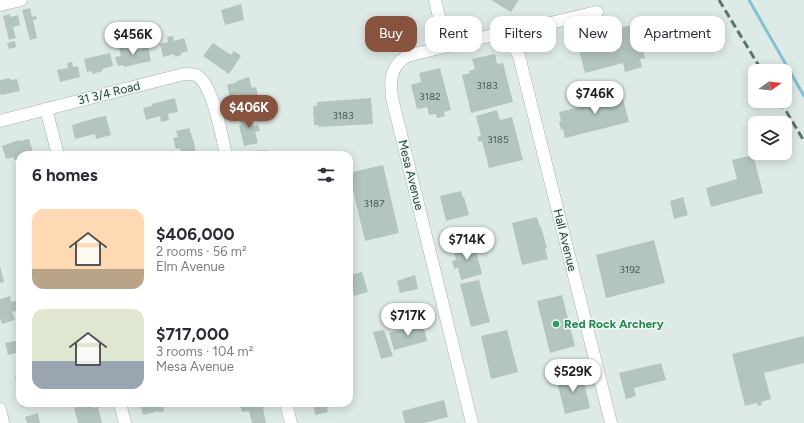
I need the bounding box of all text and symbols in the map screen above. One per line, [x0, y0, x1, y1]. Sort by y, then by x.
chip: Buy [365, 16, 417, 52]
chip: Rent [425, 16, 482, 52]
chip: Filters [490, 16, 556, 52]
chip: New [564, 16, 622, 52]
chip: Apartment [630, 16, 725, 52]
pin: $456K [105, 22, 161, 56]
text: $456K [113, 27, 153, 42]
north arrow [748, 64, 792, 108]
map controls [748, 64, 792, 160]
street label: 31 3/4 Road [76, 79, 142, 107]
house number: 3183 [476, 79, 498, 92]
pin: $746K [567, 81, 623, 115]
text: $746K [576, 86, 614, 101]
house number: 3182 [419, 90, 441, 103]
pin: $406K [221, 95, 277, 129]
text: $406K [229, 100, 269, 115]
house number: 3183 [332, 109, 354, 122]
button: layers [748, 116, 792, 160]
house number: 3185 [487, 133, 509, 146]
street label: Mesa Avenue [396, 138, 427, 212]
icon: filters [315, 164, 337, 186]
text: 6 homes [32, 165, 98, 185]
house number: 3187 [363, 197, 385, 210]
street label: Hall Avenue [550, 207, 580, 273]
text: $406,000 [156, 224, 234, 244]
icon: home [64, 225, 112, 273]
pin: $714K [439, 227, 495, 261]
text: $714K [449, 232, 485, 247]
text: 2 rooms · 56 m² [156, 244, 247, 259]
text: Elm Avenue [156, 259, 225, 274]
house number: 3192 [620, 263, 640, 276]
pin: $717K [380, 303, 436, 337]
text: $717K [390, 308, 426, 323]
place label: Red Rock Archery [564, 317, 664, 331]
marker: Red Rock Archery [551, 319, 561, 329]
text: $717,000 [156, 324, 229, 344]
icon: home [64, 325, 112, 373]
text: 3 rooms · 104 m² [156, 344, 253, 359]
text: Mesa Avenue [156, 359, 234, 374]
pin: $529K [545, 359, 601, 393]
text: $529K [554, 364, 592, 379]

